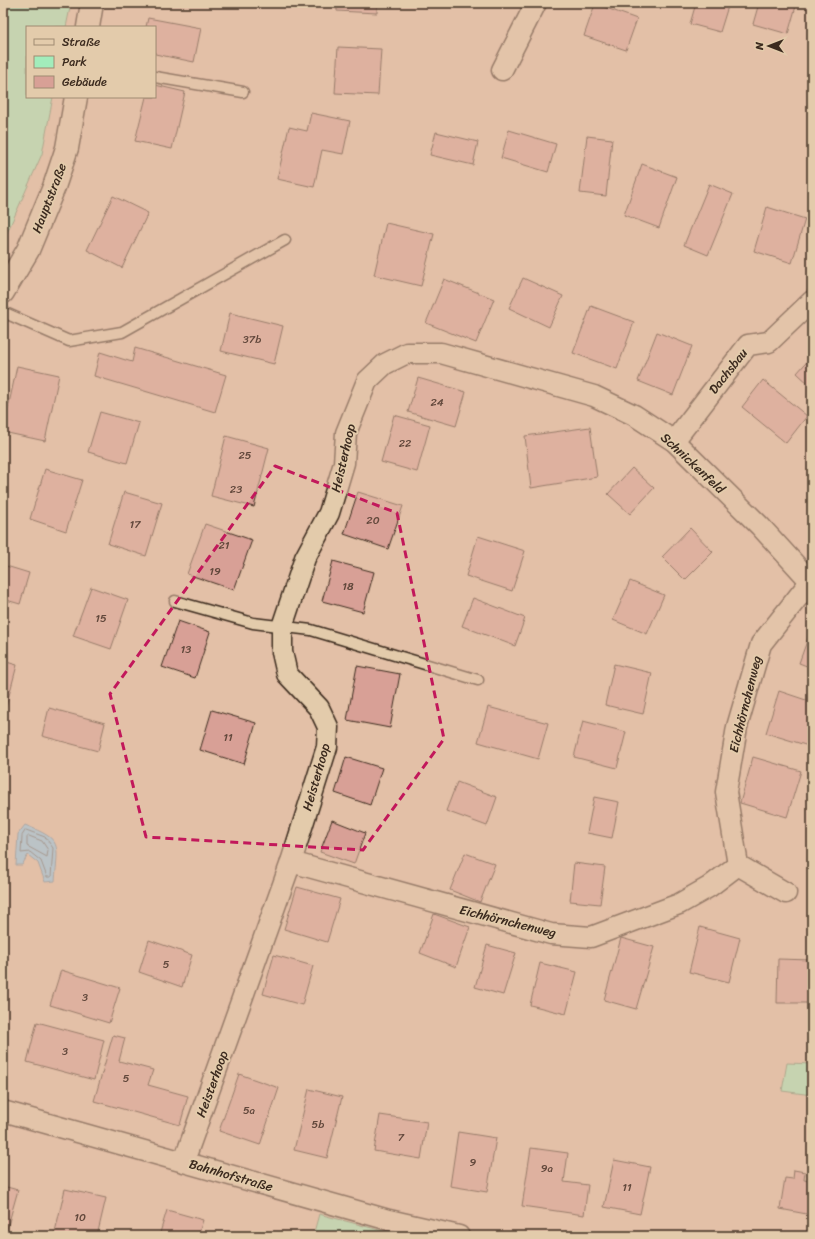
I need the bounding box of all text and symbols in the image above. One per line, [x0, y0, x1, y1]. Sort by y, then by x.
legend [26, 26, 156, 98]
north arrow [749, 26, 789, 66]
text: Straße [62, 31, 100, 53]
text: N [750, 42, 769, 51]
text: Park [62, 51, 87, 73]
text: Gebäude [62, 71, 107, 93]
street label: Hauptstraße [25, 159, 73, 237]
house number: 37b [243, 330, 261, 349]
street label: Dachsbau [702, 343, 754, 399]
house number: 24 [430, 393, 444, 412]
street label: Heisterhoop [324, 421, 362, 495]
street label: Schnickenfeld [655, 427, 732, 500]
house number: 22 [399, 434, 412, 453]
house number: 25 [238, 446, 252, 465]
house number: 23 [230, 480, 242, 499]
house number: 20 [366, 511, 380, 530]
house number: 17 [130, 515, 141, 534]
house number: 21 [218, 536, 230, 555]
house number: 19 [209, 562, 221, 581]
house number: 18 [342, 577, 354, 596]
house number: 15 [95, 609, 107, 628]
house number: 13 [181, 640, 191, 659]
street label: Eichhörnchenweg [722, 653, 768, 755]
house number: 11 [223, 728, 233, 747]
street label: Heisterhoop [295, 740, 337, 814]
street label: Eichhörnchenweg [457, 898, 559, 944]
house number: 5 [163, 955, 170, 974]
house number: 3 [82, 988, 88, 1007]
house number: 3 [62, 1042, 68, 1061]
street label: Heisterhoop [189, 1047, 235, 1121]
house number: 5 [123, 1069, 130, 1088]
house number: 5a [243, 1101, 256, 1120]
house number: 5b [312, 1115, 324, 1134]
house number: 7 [398, 1128, 405, 1147]
street label: Bahnhofstraße [186, 1152, 276, 1198]
house number: 9 [470, 1153, 477, 1172]
house number: 9a [541, 1159, 554, 1178]
house number: 11 [622, 1178, 632, 1197]
house number: 10 [74, 1208, 86, 1227]

